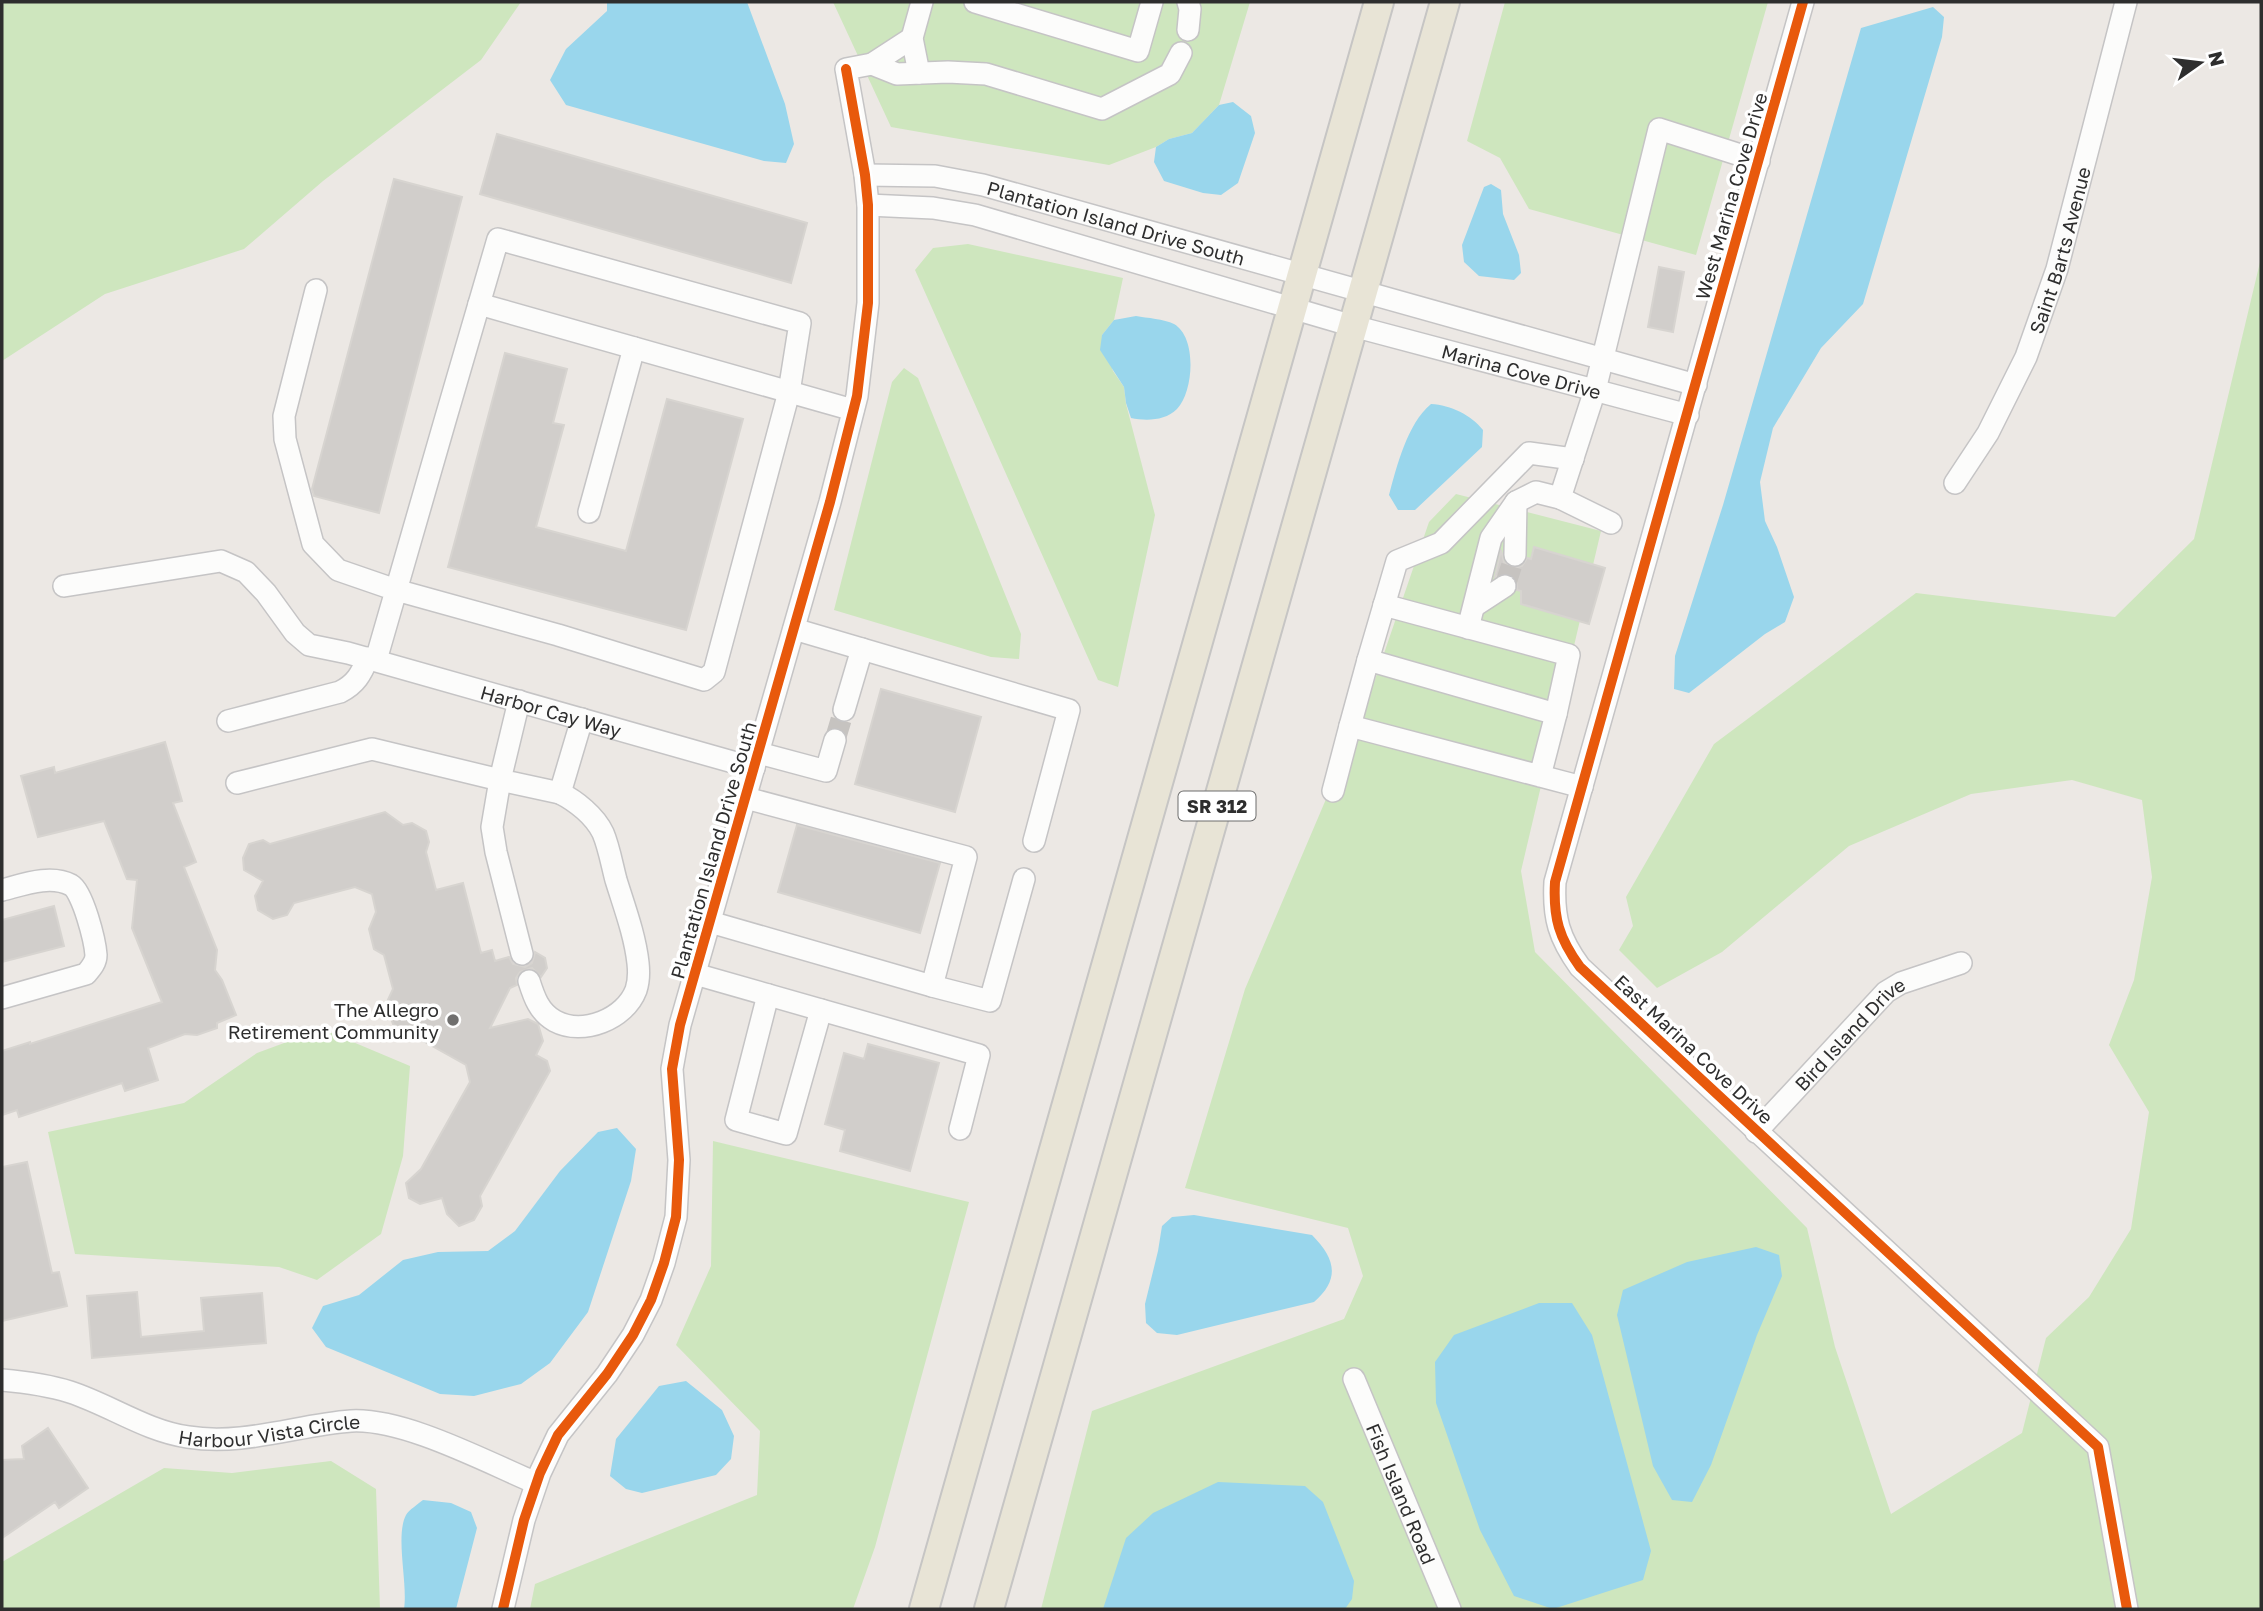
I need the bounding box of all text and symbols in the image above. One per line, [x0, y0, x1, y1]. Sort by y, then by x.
north arrow [2165, 28, 2235, 98]
text: N [2204, 49, 2230, 69]
street label: West Marina Cove Drive [1690, 90, 1772, 302]
street label: Saint Barts Avenue [2024, 164, 2094, 337]
street label: Plantation Island Drive South [984, 175, 1248, 269]
street label: Marina Cove Drive [1439, 339, 1604, 403]
street label: Harbor Cay Way [478, 680, 624, 741]
street label: Plantation Island Drive South [665, 719, 761, 981]
road number: SR 312 [1178, 792, 1256, 820]
street label: East Marina Cove Drive [1610, 970, 1778, 1128]
street label: Bird Island Drive [1789, 972, 1909, 1095]
place label: The Allegro Retirement Community [228, 998, 439, 1043]
marker: The Allegro Retirement Community [445, 1012, 461, 1028]
street label: Harbour Vista Circle [177, 1409, 360, 1451]
street label: Fish Island Road [1362, 1420, 1441, 1567]

